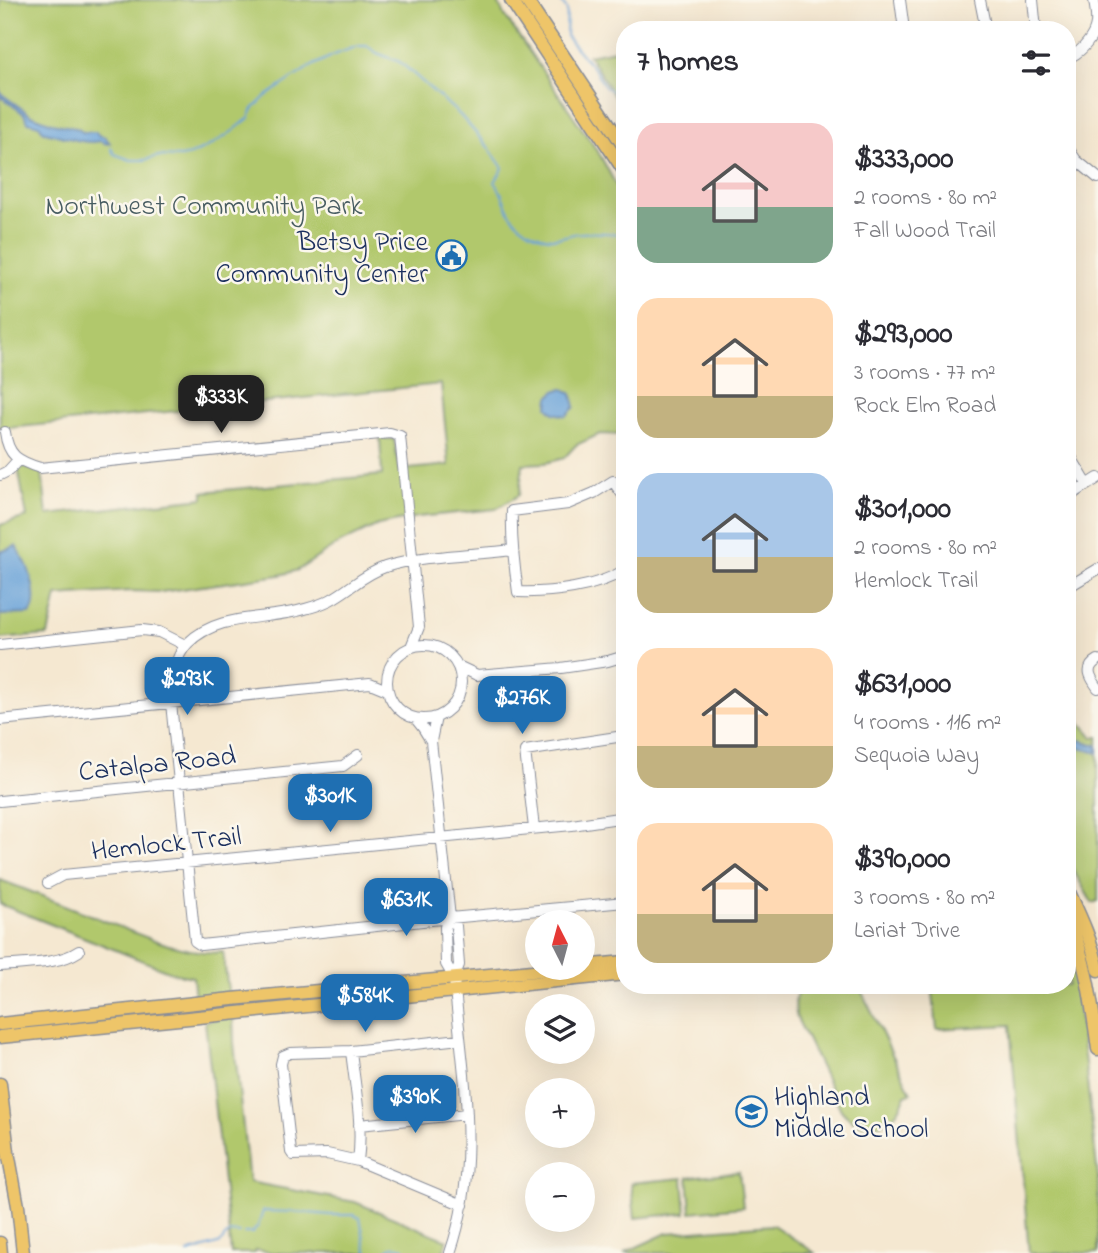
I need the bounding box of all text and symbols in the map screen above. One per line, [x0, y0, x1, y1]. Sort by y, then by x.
text: 7 homes [637, 41, 739, 85]
icon: filters [1017, 44, 1055, 82]
text: $333,000 [854, 138, 953, 182]
icon: home [693, 151, 777, 235]
text: 2 rooms · 80 m² [854, 182, 997, 215]
park label: Northwest Community Park [45, 187, 363, 228]
text: Fall Wood Trail [854, 215, 996, 248]
place label: Betsy Price Community Center [216, 223, 428, 296]
public building icon: Betsy Price Community Center [434, 239, 468, 273]
text: $293,000 [854, 313, 953, 357]
icon: home [693, 326, 777, 410]
text: 3 rooms · 77 m² [854, 357, 996, 390]
pin: $333K [172, 376, 270, 435]
text: $333K [194, 381, 248, 414]
text: Rock Elm Road [854, 390, 996, 423]
text: $301,000 [854, 488, 951, 532]
icon: home [693, 501, 777, 585]
text: 2 rooms · 80 m² [854, 532, 997, 565]
text: Hemlock Trail [854, 565, 978, 598]
pin: $293K [138, 658, 236, 717]
text: $293K [161, 663, 213, 696]
text: $631,000 [854, 663, 951, 707]
pin: $276K [473, 676, 571, 736]
icon: home [693, 676, 777, 760]
text: $276K [494, 682, 550, 715]
text: 4 rooms · 116 m² [854, 707, 1001, 740]
street label: Catalpa Road [77, 737, 238, 794]
text: Sequoia Way [854, 740, 979, 773]
pin: $301K [281, 774, 379, 834]
text: $301K [304, 780, 356, 813]
street label: Hemlock Trail [89, 817, 244, 874]
text: $390,000 [854, 838, 951, 882]
icon: home [693, 851, 777, 935]
pin: $631K [357, 878, 455, 938]
text: 3 rooms · 80 m² [854, 882, 995, 915]
text: $631K [380, 884, 432, 917]
north arrow [525, 910, 595, 980]
map controls [525, 910, 595, 1232]
text: Lariat Drive [854, 915, 960, 948]
pin: $584K [316, 974, 414, 1034]
text: $584K [337, 980, 393, 1013]
button: layers [525, 994, 595, 1064]
pin: $390K [366, 1076, 464, 1135]
button: + [525, 1078, 595, 1148]
place label: Highland Middle School [774, 1078, 928, 1151]
text: $390K [389, 1081, 441, 1114]
school or university icon: Highland Middle School [734, 1094, 768, 1128]
button: − [525, 1162, 595, 1232]

